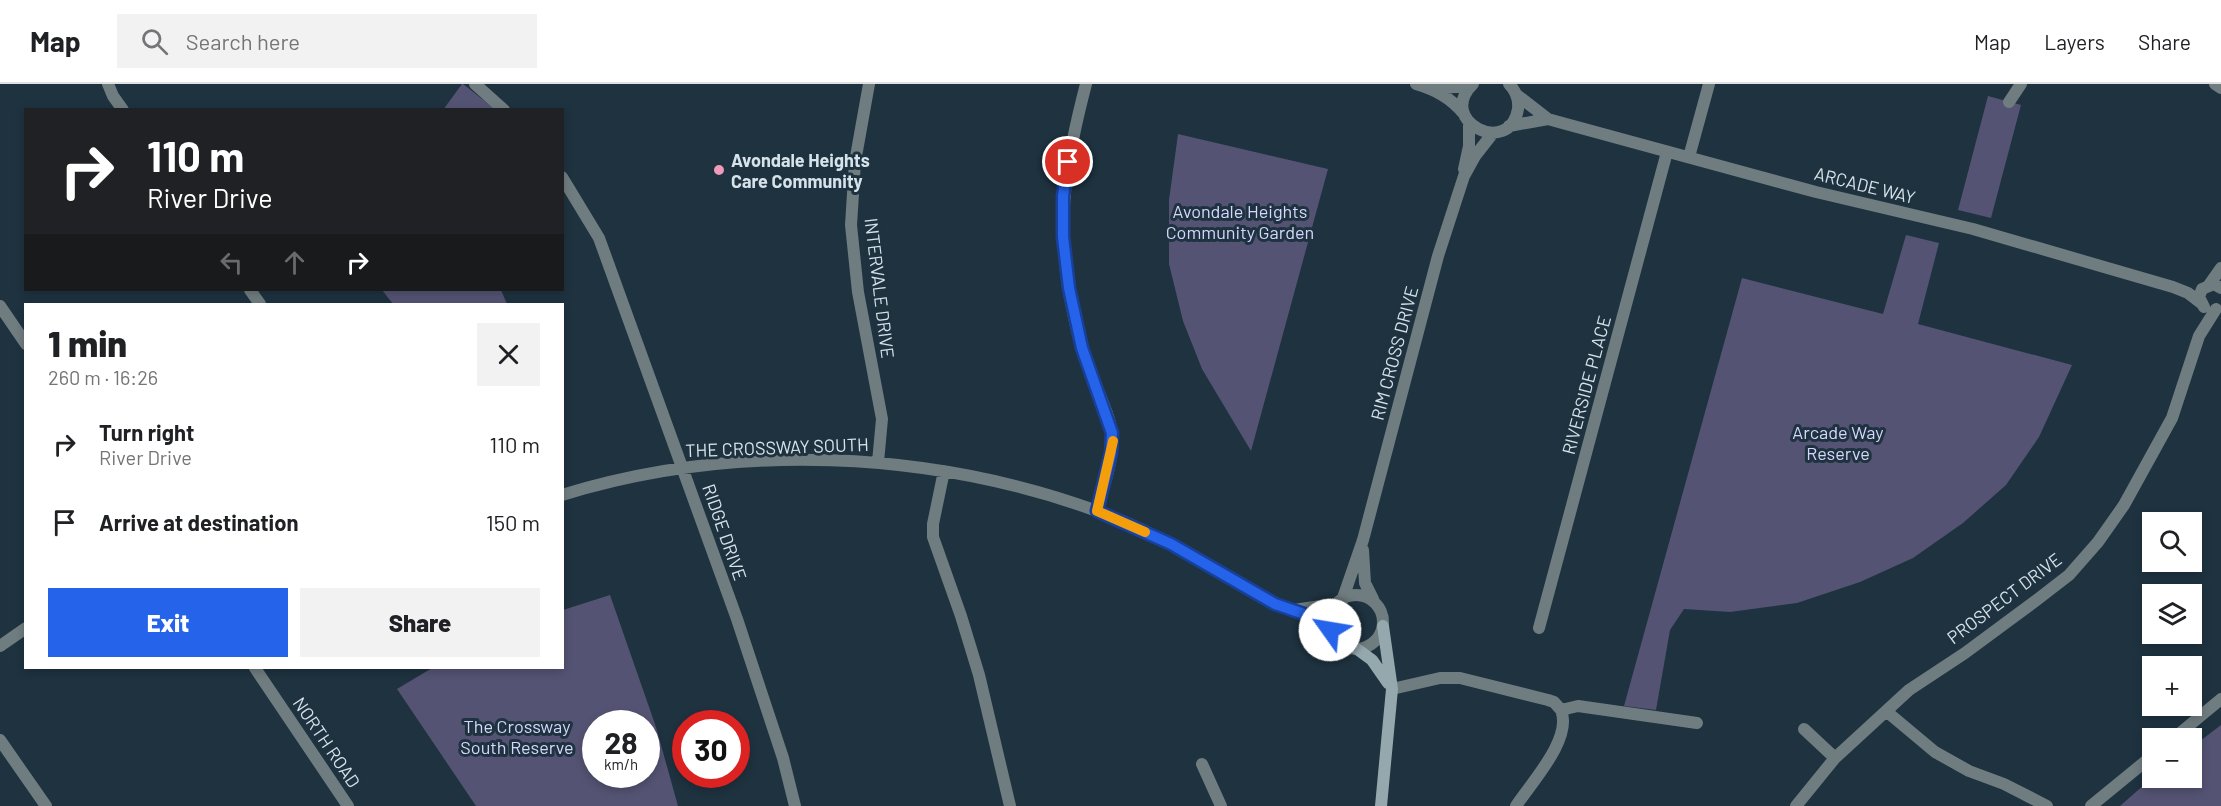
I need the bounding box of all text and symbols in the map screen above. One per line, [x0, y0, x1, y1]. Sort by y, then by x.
search box [117, 14, 537, 68]
text: Map [30, 24, 81, 58]
icon: search [138, 25, 171, 58]
text: Search here [186, 28, 300, 54]
text: Map [1974, 29, 2011, 54]
text: Layers [2044, 29, 2105, 54]
text: Share [2138, 29, 2191, 54]
text: 110 m [147, 130, 244, 180]
icon: right [48, 132, 126, 210]
pin [1042, 136, 1093, 187]
icon: arrive [1051, 145, 1084, 178]
place label: Avondale Heights Care Community [731, 149, 870, 192]
street label: ARCADE WAY [1812, 162, 1918, 208]
marker: Avondale Heights Care Community [712, 163, 726, 177]
text: River Drive [147, 181, 273, 213]
park label: Avondale Heights Community Garden [1166, 200, 1314, 243]
street label: INTERVALE DRIVE [860, 216, 900, 360]
icon: left [215, 246, 248, 279]
icon: ahead [278, 246, 311, 279]
icon: right [341, 246, 374, 279]
street label: RIM CROSS DRIVE [1366, 284, 1422, 422]
street label: RIVERSIDE PLACE [1557, 313, 1615, 457]
text: 1 min [48, 321, 127, 364]
button: close [477, 323, 540, 386]
text: 260 m · 16:26 [48, 365, 158, 389]
text: Turn right [99, 419, 194, 445]
park label: Arcade Way Reserve [1792, 421, 1884, 464]
icon: right [48, 428, 81, 461]
text: 110 m [490, 431, 540, 457]
street label: THE CROSSWAY SOUTH [685, 433, 869, 461]
text: River Drive [99, 445, 192, 469]
street label: RIDGE DRIVE [698, 481, 752, 583]
icon: arrive [48, 506, 81, 539]
text: Arrive at destination [99, 509, 298, 535]
text: 150 m [486, 509, 540, 535]
map controls [2142, 512, 2202, 788]
button: search [2142, 512, 2202, 572]
street label: PROSPECT DRIVE [1942, 548, 2066, 648]
button: layers [2142, 584, 2202, 644]
button: Exit [48, 588, 288, 657]
button: Share [300, 588, 540, 657]
position arrow [1298, 598, 1362, 662]
button: + [2142, 656, 2202, 716]
street label: NORTH ROAD [289, 693, 365, 791]
speed limit sign: 30 [672, 710, 750, 788]
park label: The Crossway South Reserve [460, 715, 574, 758]
text: 28 [604, 724, 638, 760]
button: − [2142, 728, 2202, 788]
text: km/h [604, 755, 638, 773]

